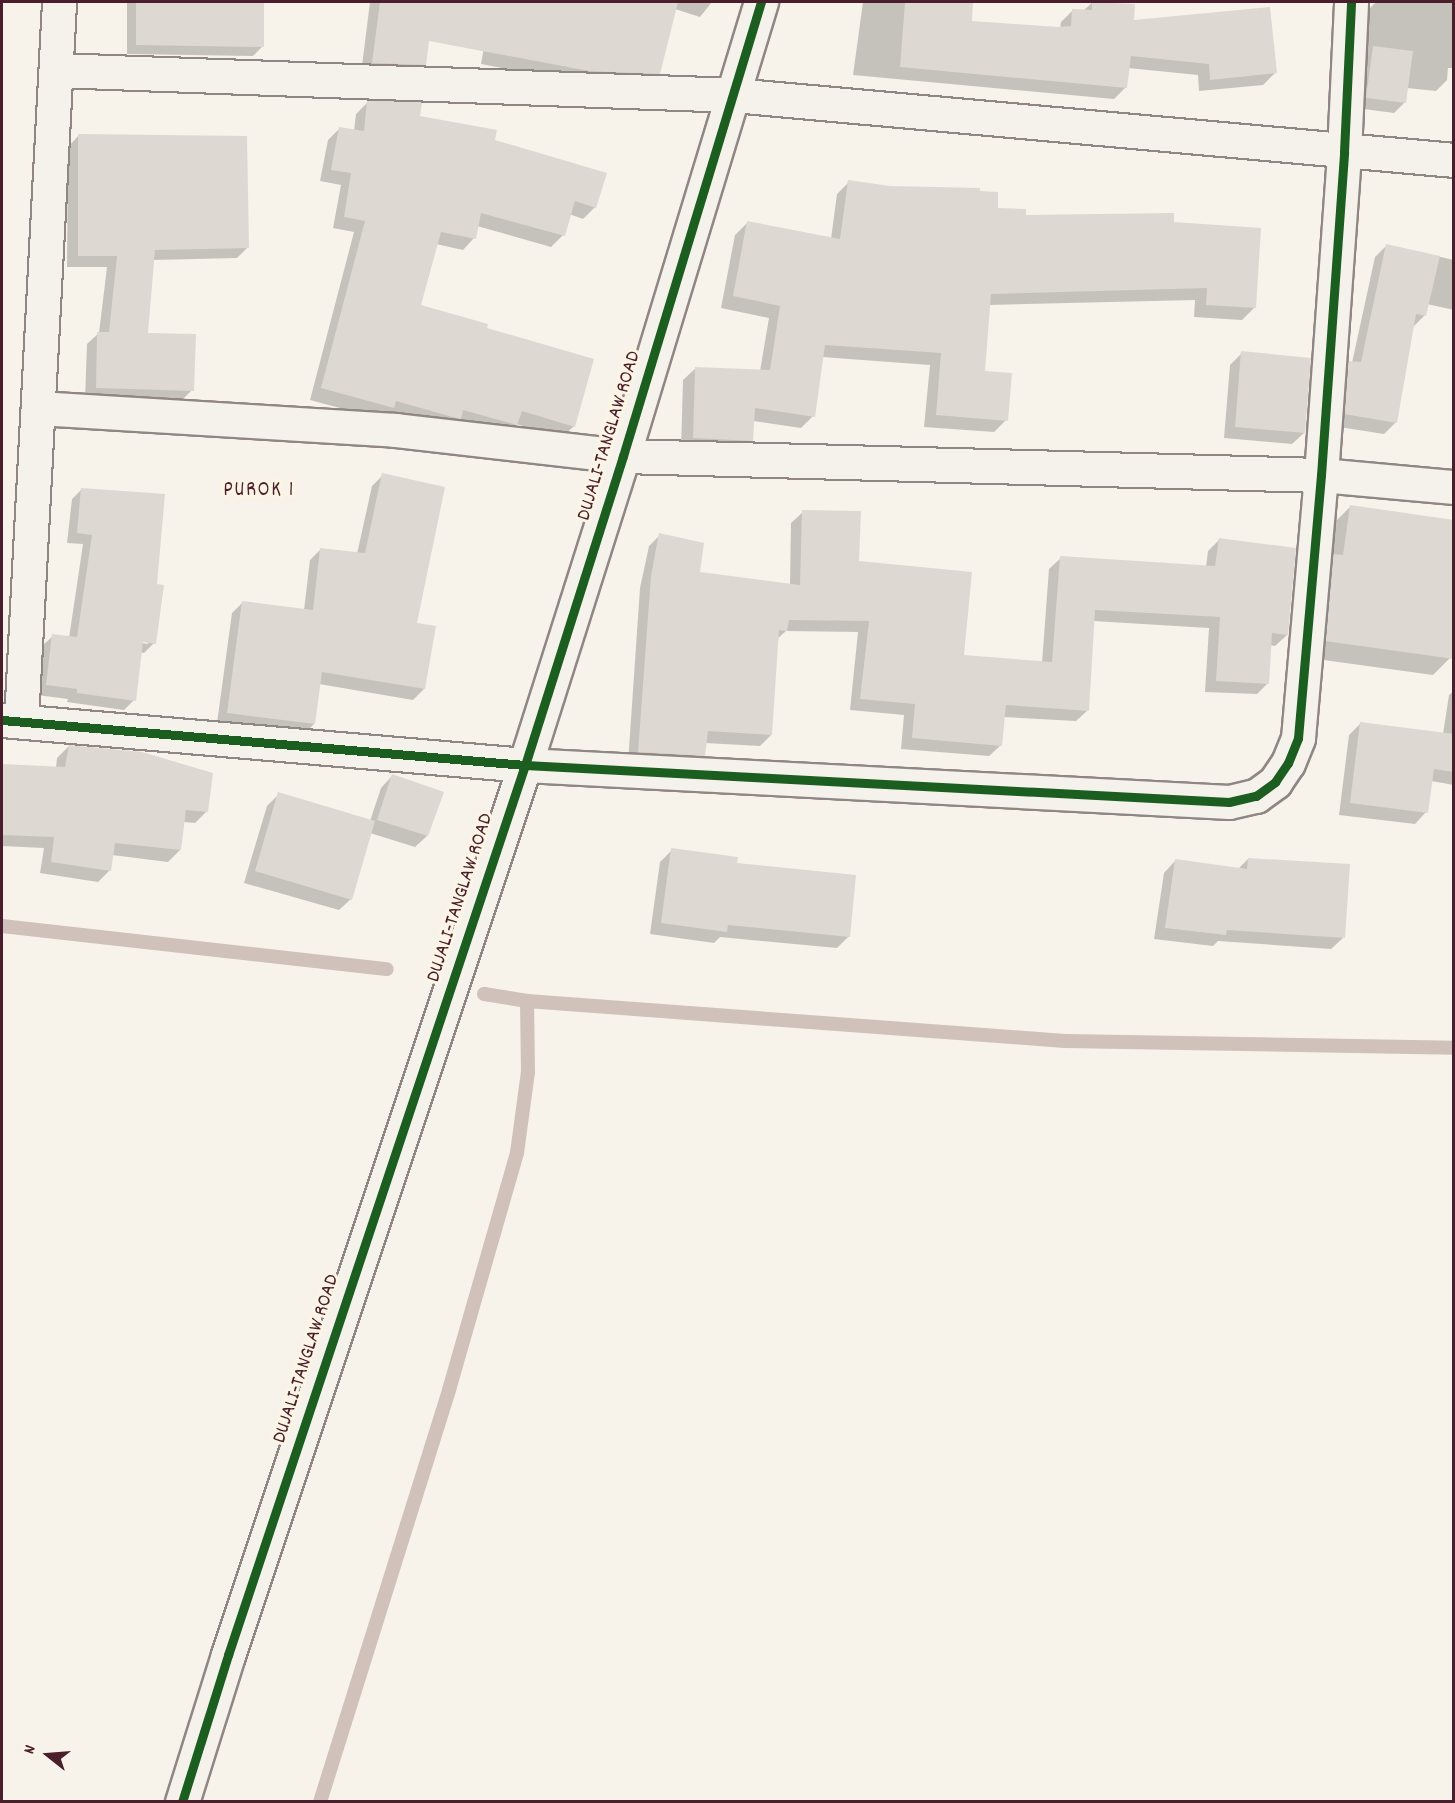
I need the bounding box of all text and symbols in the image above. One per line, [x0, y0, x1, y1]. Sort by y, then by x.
street label: DUJALI-TANGLAW ROAD [573, 348, 647, 524]
district label: PUROK 1 [223, 478, 295, 504]
street label: DUJALI-TANGLAW ROAD [422, 811, 500, 985]
street label: DUJALI-TANGLAW ROAD [268, 1272, 346, 1446]
north arrow [18, 1725, 78, 1785]
text: N [18, 1742, 42, 1757]

